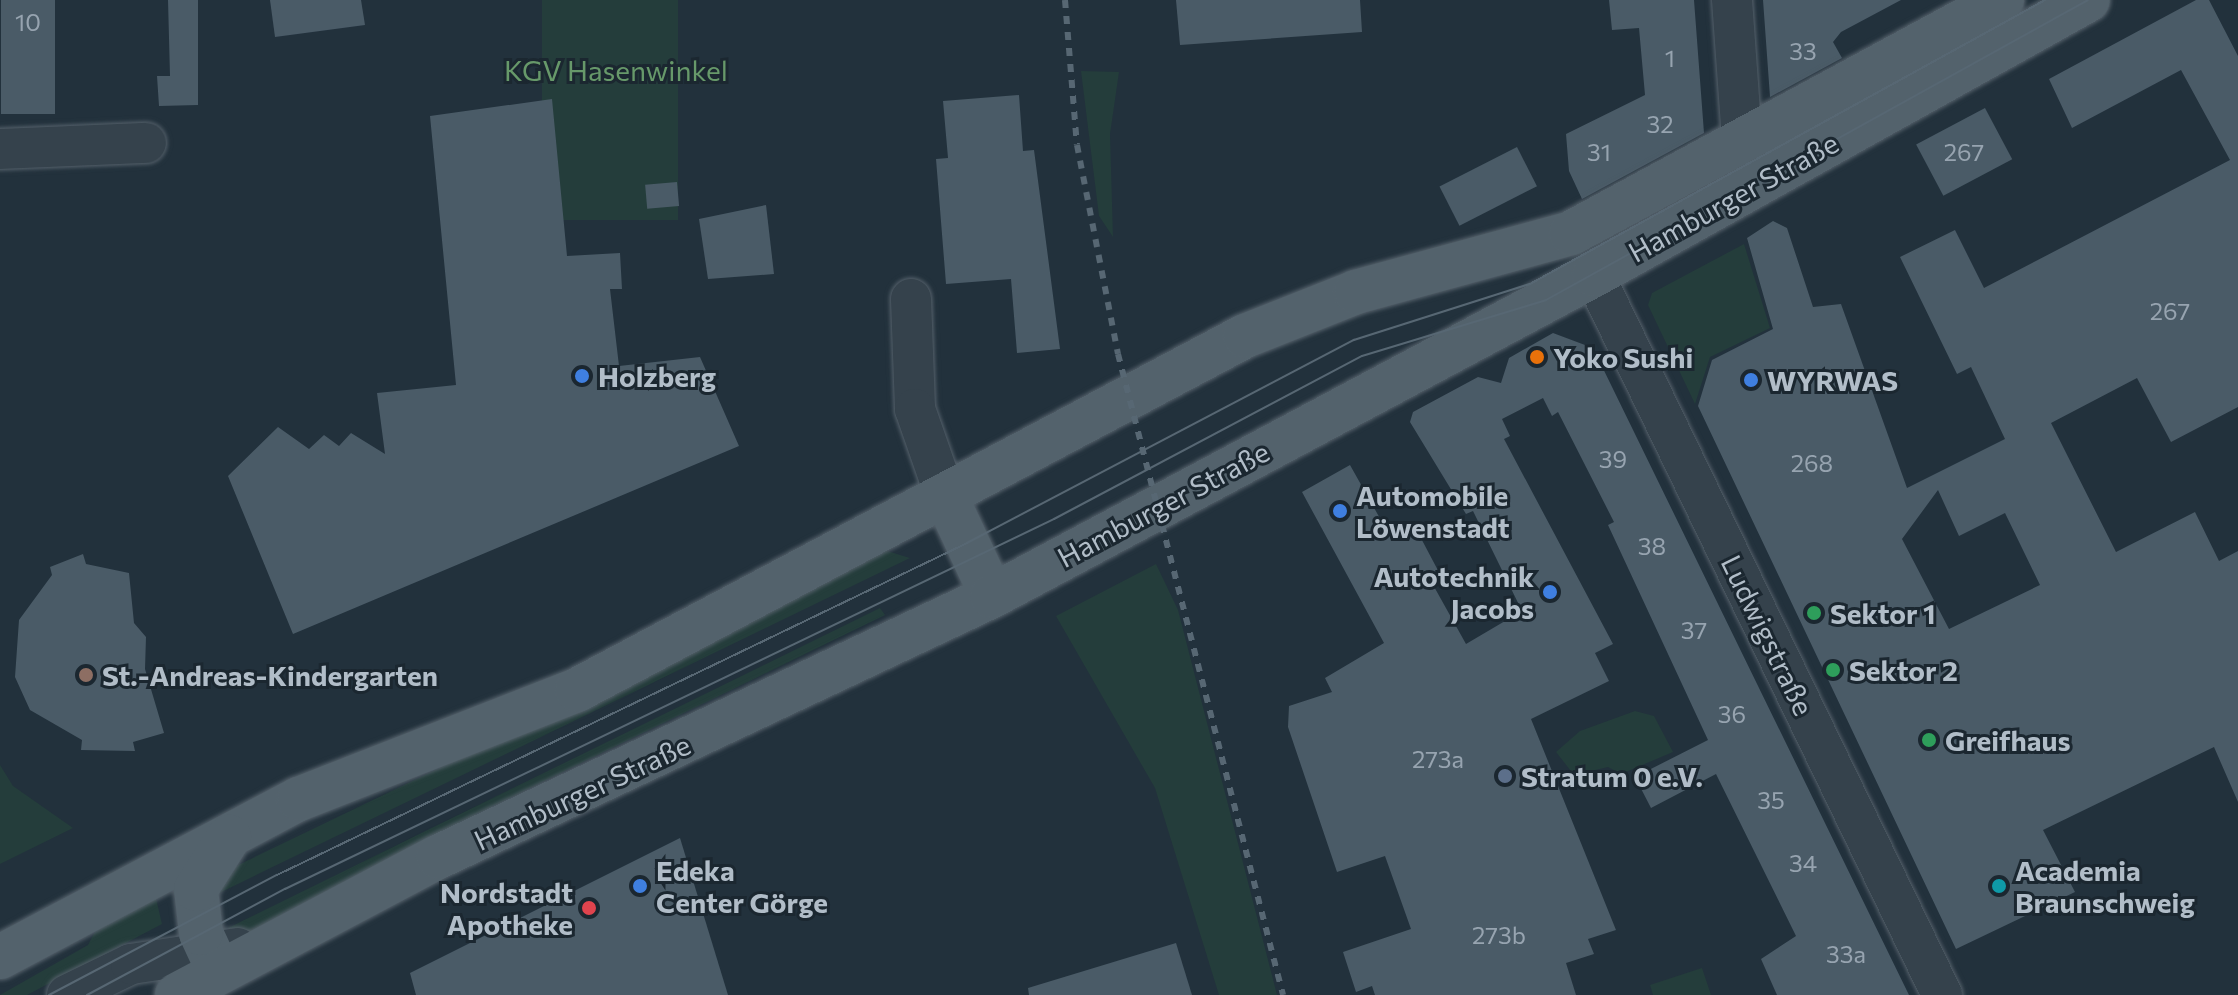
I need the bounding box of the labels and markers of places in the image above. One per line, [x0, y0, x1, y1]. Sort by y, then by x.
place label: Yoko Sushi [1553, 340, 1693, 374]
marker: Yoko Sushi [1528, 348, 1546, 366]
place label: Holzberg [598, 359, 716, 393]
place label: WYRWAS [1767, 363, 1898, 397]
marker: Holzberg [573, 367, 591, 385]
marker: WYRWAS [1742, 371, 1760, 389]
place label: Automobile Löwenstadt [1356, 478, 1510, 544]
marker: Automobile Löwenstadt [1331, 502, 1349, 520]
place label: Autotechnik Jacobs [1374, 559, 1534, 625]
marker: Autotechnik Jacobs [1541, 583, 1559, 601]
place label: Sektor 1 [1830, 596, 1936, 630]
marker: Sektor 1 [1805, 604, 1823, 622]
place label: Sektor 2 [1849, 653, 1958, 687]
place label: St.-Andreas-Kindergarten [102, 658, 438, 692]
marker: Sektor 2 [1824, 661, 1842, 679]
marker: St.-Andreas-Kindergarten [77, 666, 95, 684]
place label: Greifhaus [1945, 723, 2071, 757]
marker: Greifhaus [1920, 731, 1938, 749]
place label: Stratum 0 e.V. [1521, 759, 1703, 793]
marker: Stratum 0 e.V. [1496, 767, 1514, 785]
place label: Edeka Center Görge [656, 853, 828, 919]
place label: Academia Braunschweig [2015, 853, 2195, 919]
place label: Nordstadt Apotheke [440, 875, 573, 941]
marker: Edeka Center Görge [631, 877, 649, 895]
marker: Academia Braunschweig [1990, 877, 2008, 895]
marker: Nordstadt Apotheke [580, 899, 598, 917]

